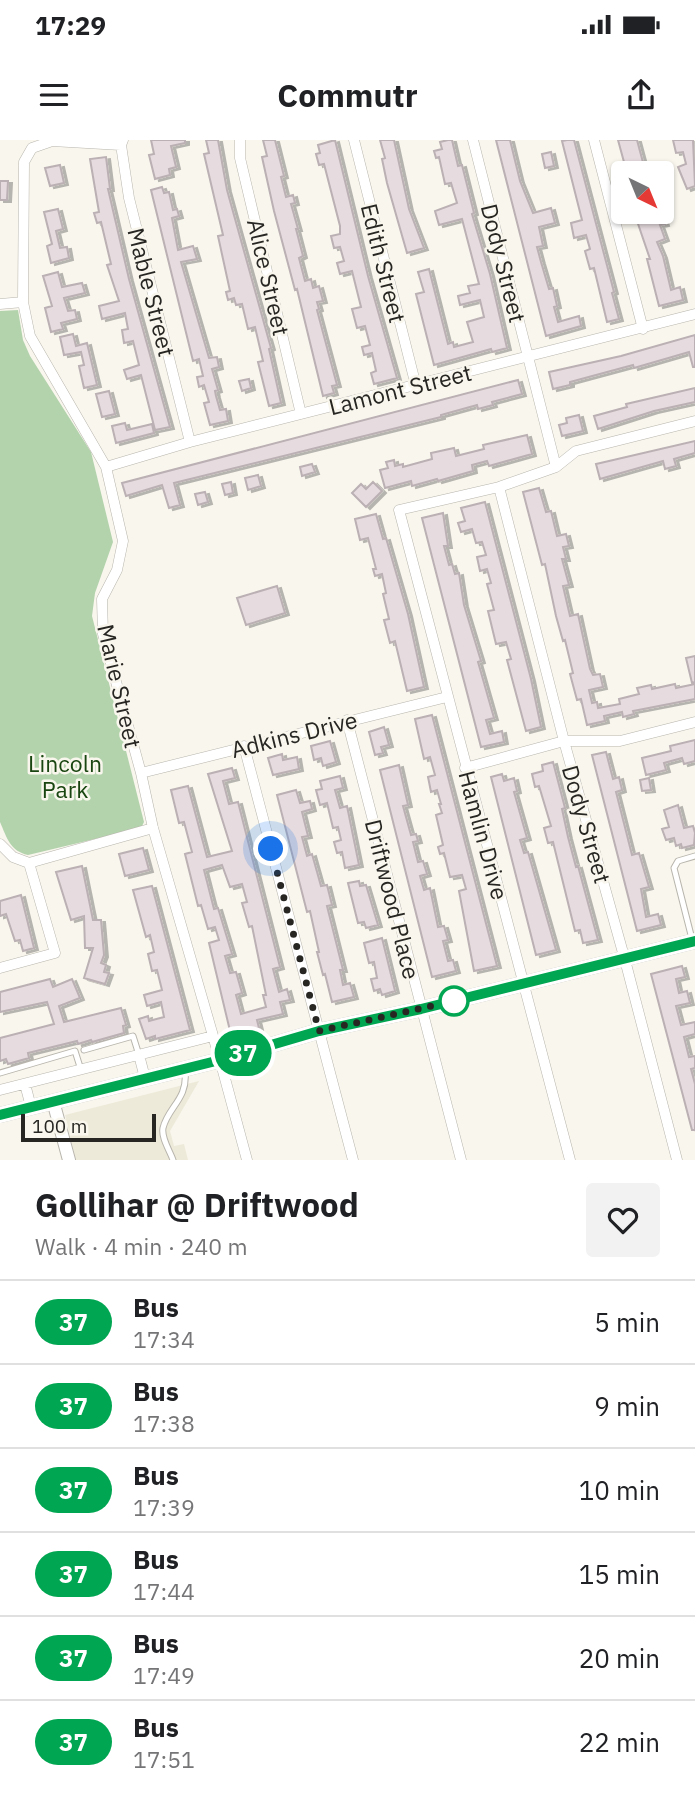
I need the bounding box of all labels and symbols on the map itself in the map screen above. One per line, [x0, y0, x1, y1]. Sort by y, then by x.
north arrow [611, 161, 674, 224]
street label: Edith Street [355, 200, 413, 326]
street label: Dody Street [475, 200, 533, 326]
street label: Alice Street [241, 215, 297, 339]
street label: Mable Street [122, 224, 182, 360]
street label: Lamont Street [325, 357, 475, 421]
street label: Marie Street [91, 621, 149, 751]
street label: Adkins Drive [228, 704, 360, 764]
park label: Lincoln Park [28, 748, 102, 804]
street label: Dody Street [556, 761, 618, 887]
street label: Hamlin Drive [452, 767, 516, 903]
street label: Driftwood Place [359, 816, 427, 982]
your location [253, 831, 288, 866]
unlabelled marker [439, 986, 469, 1016]
line badge: 37 [212, 1030, 274, 1076]
scale bar [21, 1111, 156, 1143]

